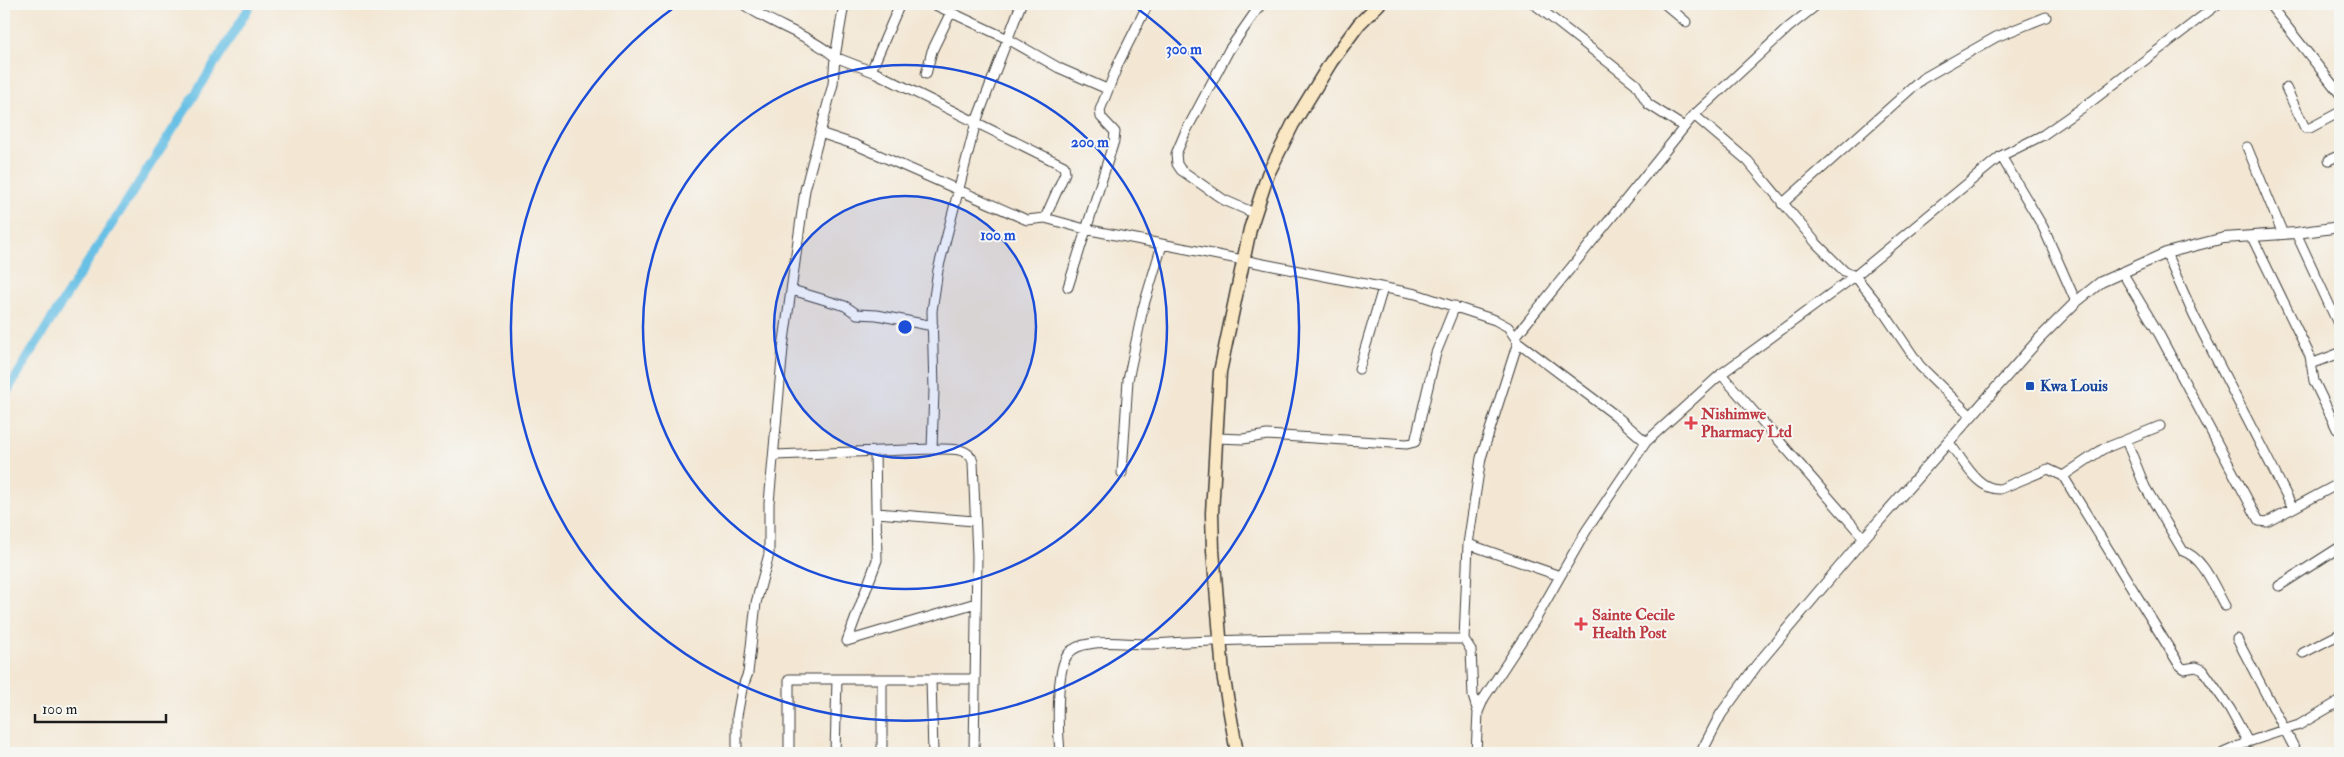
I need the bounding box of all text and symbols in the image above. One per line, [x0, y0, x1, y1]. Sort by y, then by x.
text: 300 m [1166, 40, 1202, 59]
text: 200 m [1071, 133, 1109, 152]
text: 100 m [980, 226, 1016, 245]
centre of rings [896, 318, 914, 336]
place label: Kwa Louis [2040, 376, 2108, 396]
marker: Kwa Louis [2024, 380, 2036, 392]
place label: Nishimwe Pharmacy Ltd [1700, 404, 1792, 443]
marker: Nishimwe Pharmacy Ltd [1685, 417, 1697, 429]
place label: Sainte Cecile Health Post [1592, 605, 1675, 643]
marker: Sainte Cecile Health Post [1574, 617, 1588, 631]
scale bar [35, 692, 166, 724]
text: 100 m [42, 700, 78, 719]

